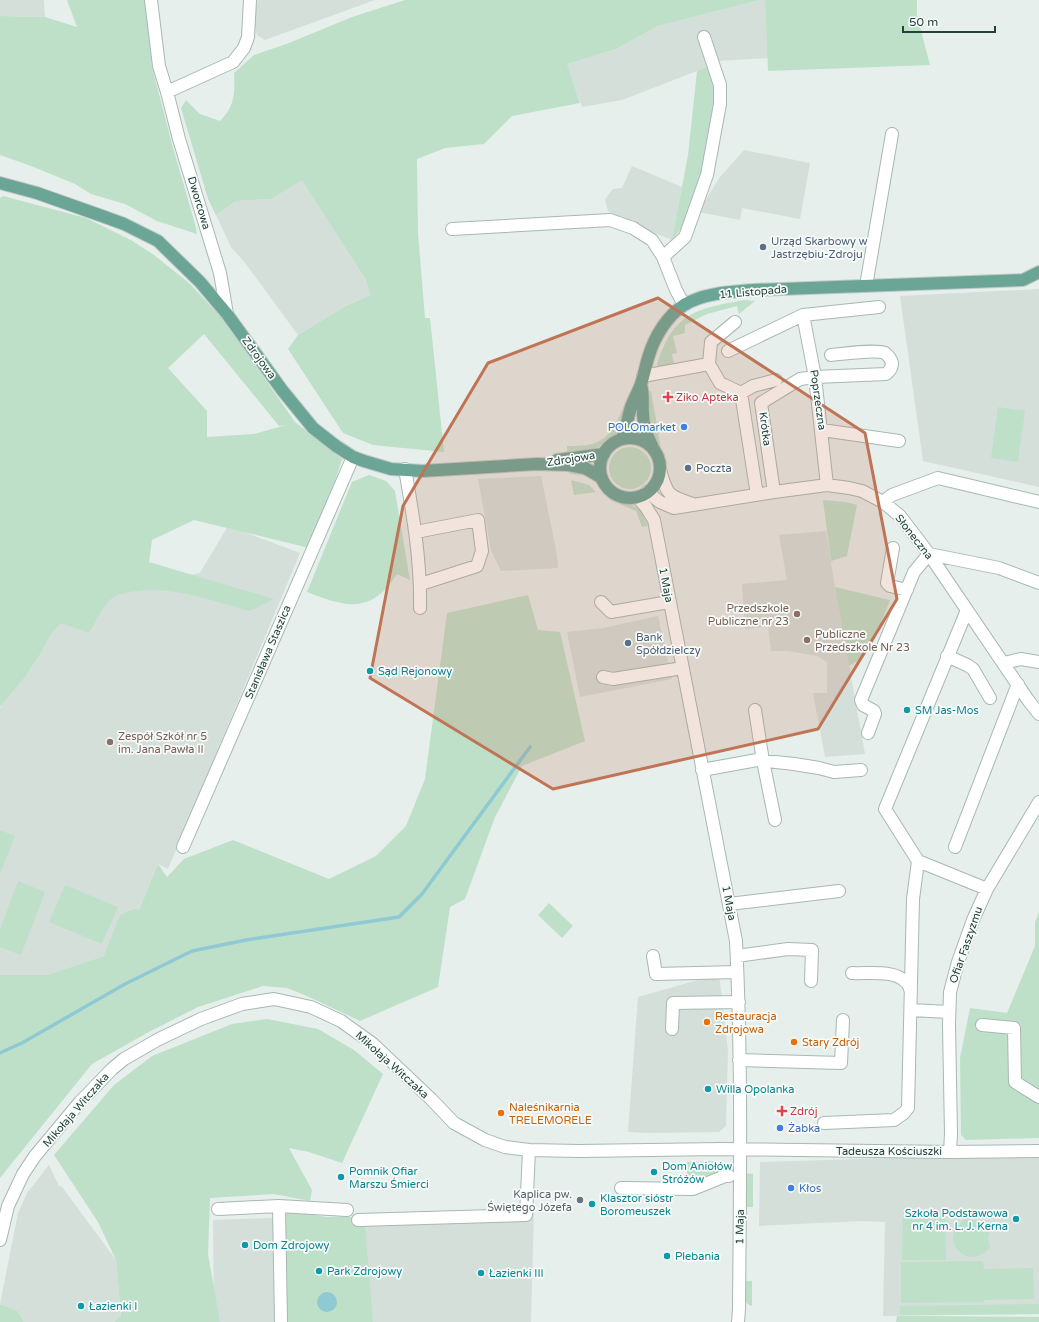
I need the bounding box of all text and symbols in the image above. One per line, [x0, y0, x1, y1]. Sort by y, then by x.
scale bar [903, 8, 995, 34]
text: 50 m [909, 15, 938, 29]
street label: Dworcowa [185, 175, 213, 231]
place label: Urząd Skarbowy w Jastrzębiu-Zdroju [771, 235, 868, 261]
marker: Urząd Skarbowy w Jastrzębiu-Zdroju [758, 242, 768, 252]
street label: 11 Listopada [719, 283, 787, 301]
street label: Zdrojowa [239, 334, 279, 382]
street label: Poprzeczna [807, 369, 829, 431]
place label: Ziko Apteka [676, 391, 739, 404]
marker: Ziko Apteka [663, 392, 673, 402]
street label: Krótka [756, 411, 774, 447]
place label: POLOmarket [608, 421, 676, 434]
marker: POLOmarket [679, 422, 689, 432]
street label: Zdrojowa [546, 449, 596, 469]
place label: Poczta [696, 462, 732, 475]
marker: Poczta [683, 463, 693, 473]
street label: Słoneczna [892, 512, 936, 562]
street label: 1 Maja [656, 566, 676, 604]
place label: Przedszkole Publiczne nr 23 [708, 602, 789, 628]
street label: Stanisława Staszica [242, 603, 294, 701]
marker: Przedszkole Publiczne nr 23 [792, 609, 802, 619]
place label: Publiczne Przedszkole Nr 23 [815, 628, 910, 654]
place label: Bank Spółdzielczy [636, 631, 701, 657]
marker: Publiczne Przedszkole Nr 23 [802, 635, 812, 645]
marker: Bank Spółdzielczy [623, 638, 633, 648]
place label: Sąd Rejonowy [378, 665, 452, 678]
marker: Sąd Rejonowy [365, 666, 375, 676]
place label: SM Jas-Mos [915, 704, 979, 717]
marker: SM Jas-Mos [902, 705, 912, 715]
place label: Zespół Szkół nr 5 im. Jana Pawła II [118, 730, 207, 756]
marker: Zespół Szkół nr 5 im. Jana Pawła II [105, 737, 115, 747]
street label: 1 Maja [719, 884, 739, 922]
street label: Ofiar Faszyzmu [947, 905, 985, 985]
place label: Restauracja Zdrojowa [715, 1010, 777, 1036]
marker: Restauracja Zdrojowa [702, 1017, 712, 1027]
street label: Mikołaja Witczaka [353, 1029, 431, 1101]
place label: Stary Zdrój [802, 1036, 860, 1049]
marker: Stary Zdrój [789, 1037, 799, 1047]
street label: Mikołaja Witczaka [40, 1070, 112, 1150]
place label: Willa Opolanka [716, 1083, 794, 1096]
marker: Willa Opolanka [703, 1084, 713, 1094]
place label: Naleśnikarnia TRELEMORELE [509, 1101, 592, 1127]
place label: Zdrój [790, 1105, 818, 1118]
marker: Zdrój [777, 1106, 787, 1116]
marker: Naleśnikarnia TRELEMORELE [496, 1108, 506, 1118]
place label: Żabka [788, 1122, 820, 1135]
marker: Żabka [775, 1123, 785, 1133]
street label: Tadeusza Kościuszki [836, 1145, 942, 1158]
place label: Dom Aniołów Stróżów [662, 1160, 732, 1186]
place label: Pomnik Ofiar Marszu Śmierci [349, 1165, 429, 1191]
marker: Dom Aniołów Stróżów [649, 1167, 659, 1177]
marker: Pomnik Ofiar Marszu Śmierci [336, 1172, 346, 1182]
place label: Kłos [799, 1182, 821, 1195]
marker: Kłos [786, 1183, 796, 1193]
place label: Kaplica pw. Świętego Józefa [487, 1188, 572, 1214]
place label: Klasztor sióstr Boromeuszek [600, 1192, 674, 1218]
marker: Kaplica pw. Świętego Józefa [575, 1195, 585, 1205]
marker: Klasztor sióstr Boromeuszek [587, 1199, 597, 1209]
place label: Szkoła Podstawowa nr 4 im. L. J. Kerna [905, 1207, 1008, 1233]
street label: 1 Maja [733, 1209, 747, 1245]
marker: Szkoła Podstawowa nr 4 im. L. J. Kerna [1011, 1214, 1021, 1224]
place label: Dom Zdrojowy [253, 1239, 330, 1252]
marker: Dom Zdrojowy [240, 1240, 250, 1250]
place label: Plebania [675, 1250, 720, 1263]
marker: Plebania [662, 1251, 672, 1261]
place label: Park Zdrojowy [327, 1265, 402, 1278]
marker: Park Zdrojowy [314, 1266, 324, 1276]
place label: Łazienki III [489, 1267, 544, 1280]
marker: Łazienki III [476, 1268, 486, 1278]
place label: Łazienki I [89, 1300, 137, 1313]
marker: Łazienki I [76, 1301, 86, 1311]

